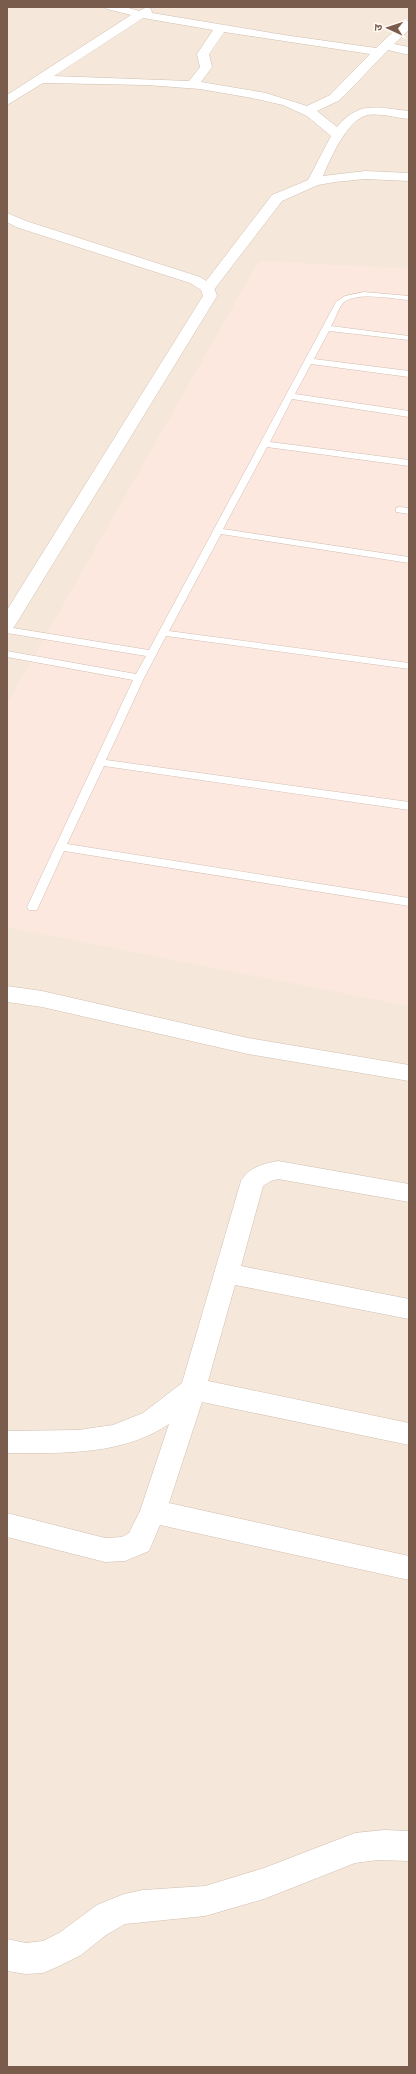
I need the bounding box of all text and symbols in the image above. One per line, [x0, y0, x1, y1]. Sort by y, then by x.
north arrow [368, 8, 408, 48]
text: उ [372, 23, 385, 31]

